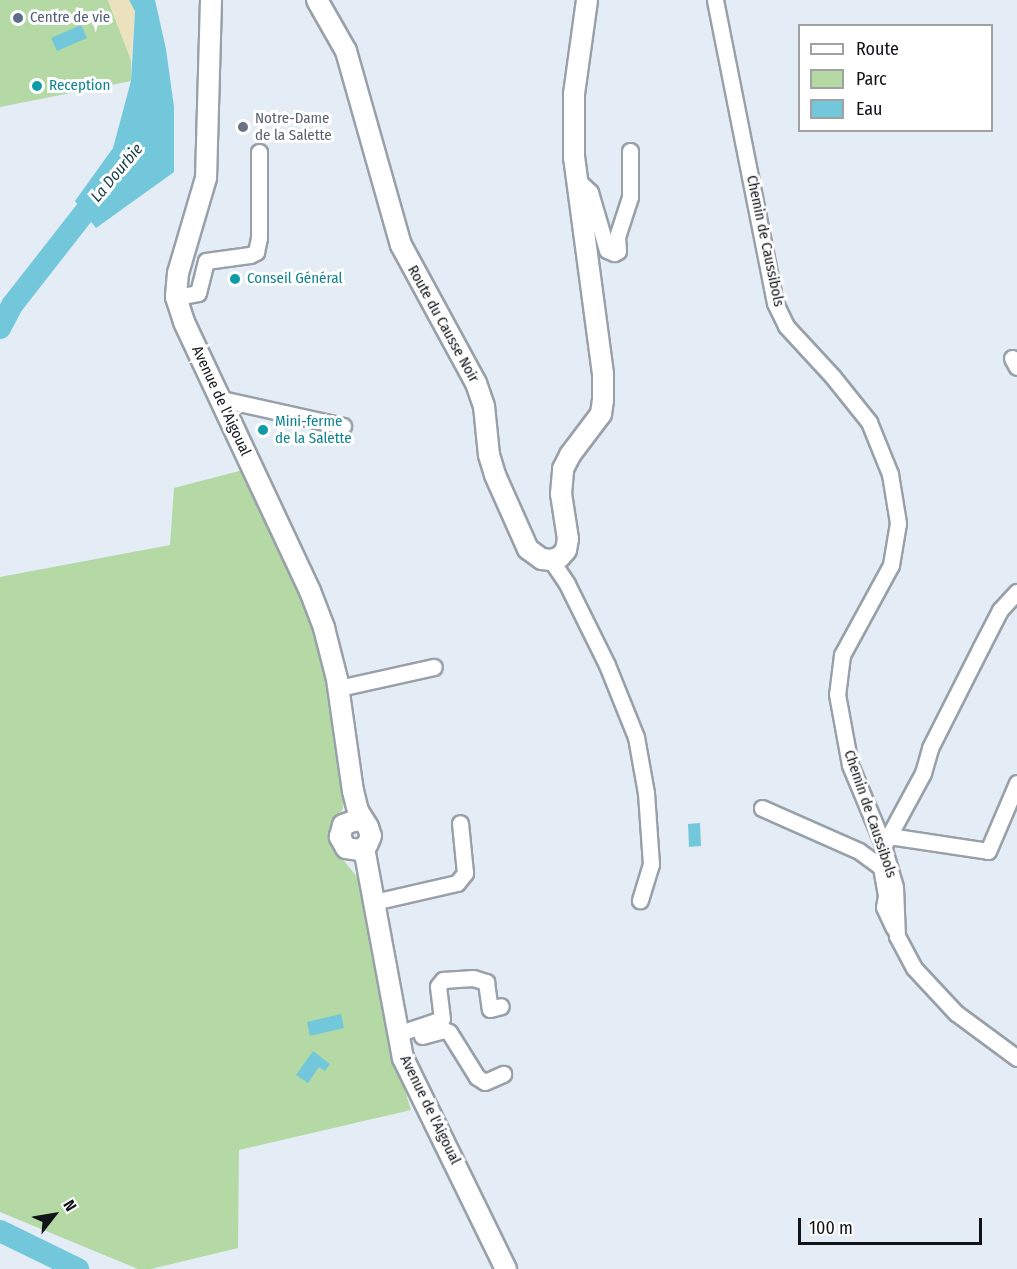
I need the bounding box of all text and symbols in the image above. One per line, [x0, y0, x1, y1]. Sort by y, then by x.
place label: Centre de vie [30, 9, 110, 27]
marker: Centre de vie [11, 11, 25, 25]
legend [798, 24, 993, 132]
text: Route [856, 38, 899, 60]
text: Parc [856, 68, 887, 90]
place label: Reception [49, 77, 110, 95]
marker: Reception [30, 79, 44, 93]
text: Eau [856, 98, 882, 120]
place label: Notre-Dame de la Salette [255, 109, 332, 144]
marker: Notre-Dame de la Salette [236, 120, 250, 134]
water label: La Dourbie [87, 140, 147, 206]
street label: Chemin de Caussibols [742, 174, 788, 308]
street label: Route du Causse Noir [403, 262, 483, 386]
place label: Conseil Général [247, 270, 342, 288]
marker: Conseil Général [228, 272, 242, 286]
street label: Avenue de l'Aigoual [188, 343, 254, 459]
place label: Mini-ferme de la Salette [275, 412, 352, 447]
marker: Mini-ferme de la Salette [256, 423, 270, 437]
street label: Chemin de Caussibols [840, 748, 900, 880]
street label: Avenue de l'Aigoual [396, 1052, 464, 1168]
north arrow [24, 1185, 84, 1245]
text: N [59, 1196, 80, 1214]
scale bar [801, 1206, 986, 1244]
text: 100 m [809, 1217, 853, 1239]

